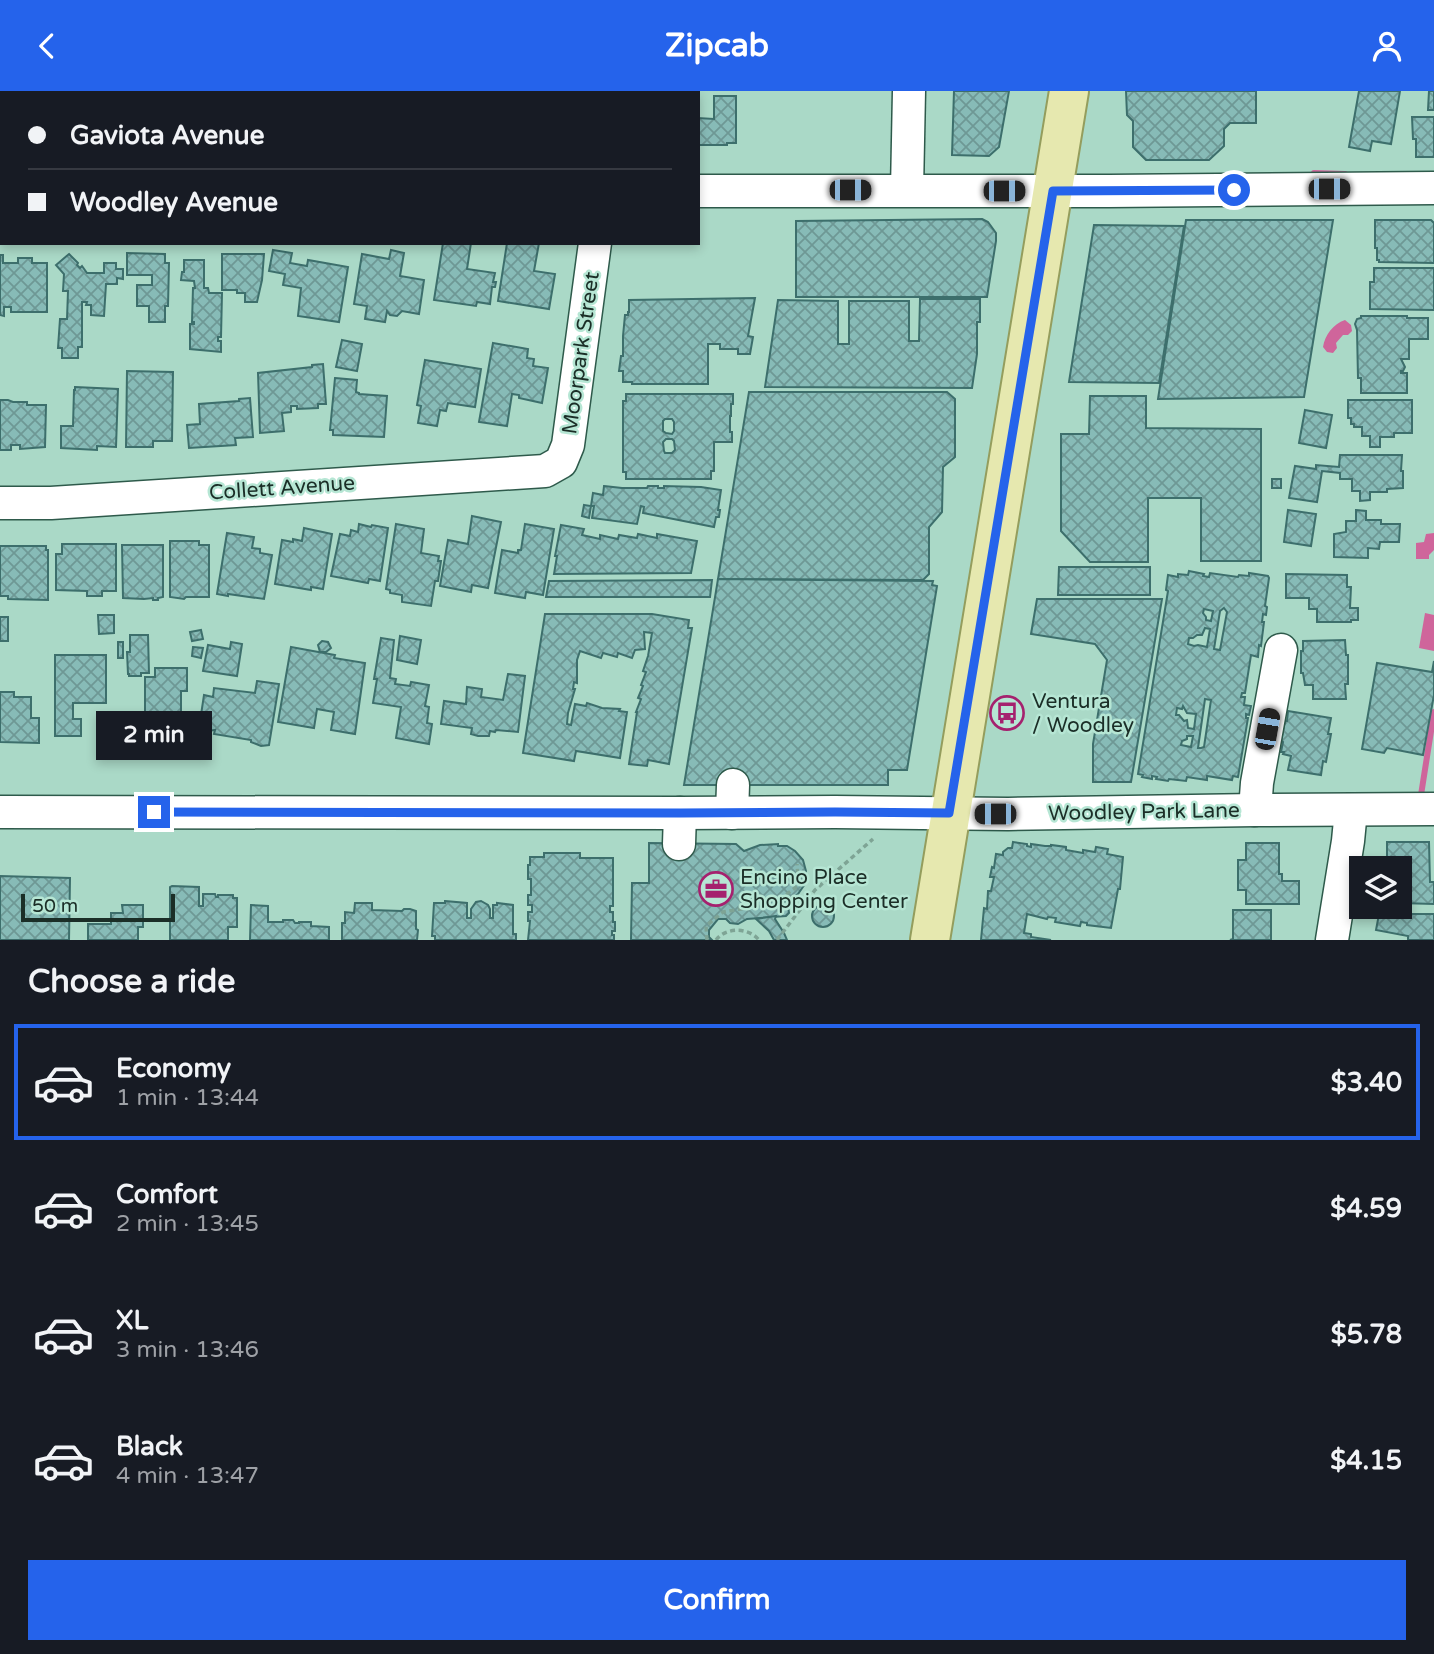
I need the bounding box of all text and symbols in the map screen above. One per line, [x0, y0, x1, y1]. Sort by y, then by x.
icon: back [28, 27, 66, 65]
text: Zipcab [665, 27, 769, 65]
icon: person [1368, 27, 1406, 65]
text: Gaviota Avenue [70, 120, 264, 151]
route start [1218, 174, 1250, 206]
car [1309, 179, 1351, 200]
car [830, 180, 872, 201]
car [984, 181, 1026, 202]
text: Woodley Avenue [70, 187, 278, 218]
street label: Moorpark Street [557, 270, 605, 436]
street label: Collett Avenue [208, 470, 356, 506]
place label: Ventura / Woodley [1032, 689, 1134, 738]
bus stop icon: Ventura / Woodley [988, 694, 1026, 732]
car [1254, 706, 1281, 752]
callout: 2 min [96, 711, 212, 759]
text: 2 min [123, 721, 185, 749]
route end [138, 796, 170, 828]
street label: Woodley Park Lane [1048, 798, 1240, 826]
car [975, 804, 1017, 825]
map controls [1349, 856, 1412, 919]
button: layers [1349, 856, 1412, 919]
place label: Encino Place Shopping Center [740, 865, 908, 914]
office icon: Encino Place Shopping Center [697, 870, 735, 908]
scale bar [21, 891, 175, 923]
text: 50 m [32, 895, 78, 917]
text: Choose a ride [28, 963, 235, 1001]
icon: car [32, 1051, 95, 1114]
text: Economy [116, 1053, 231, 1084]
text: $3.40 [1331, 1067, 1402, 1098]
text: 1 min · 13:44 [116, 1084, 259, 1112]
icon: car [32, 1177, 95, 1240]
text: Comfort [116, 1179, 218, 1210]
text: $4.59 [1330, 1193, 1402, 1224]
text: 2 min · 13:45 [116, 1210, 259, 1238]
icon: car [32, 1303, 95, 1366]
text: XL [116, 1305, 148, 1336]
text: $5.78 [1331, 1319, 1402, 1350]
text: 3 min · 13:46 [116, 1336, 259, 1364]
icon: car [32, 1429, 95, 1492]
text: Black [116, 1431, 183, 1462]
text: $4.15 [1330, 1445, 1402, 1476]
text: 4 min · 13:47 [116, 1462, 259, 1490]
button: Confirm [28, 1560, 1406, 1640]

